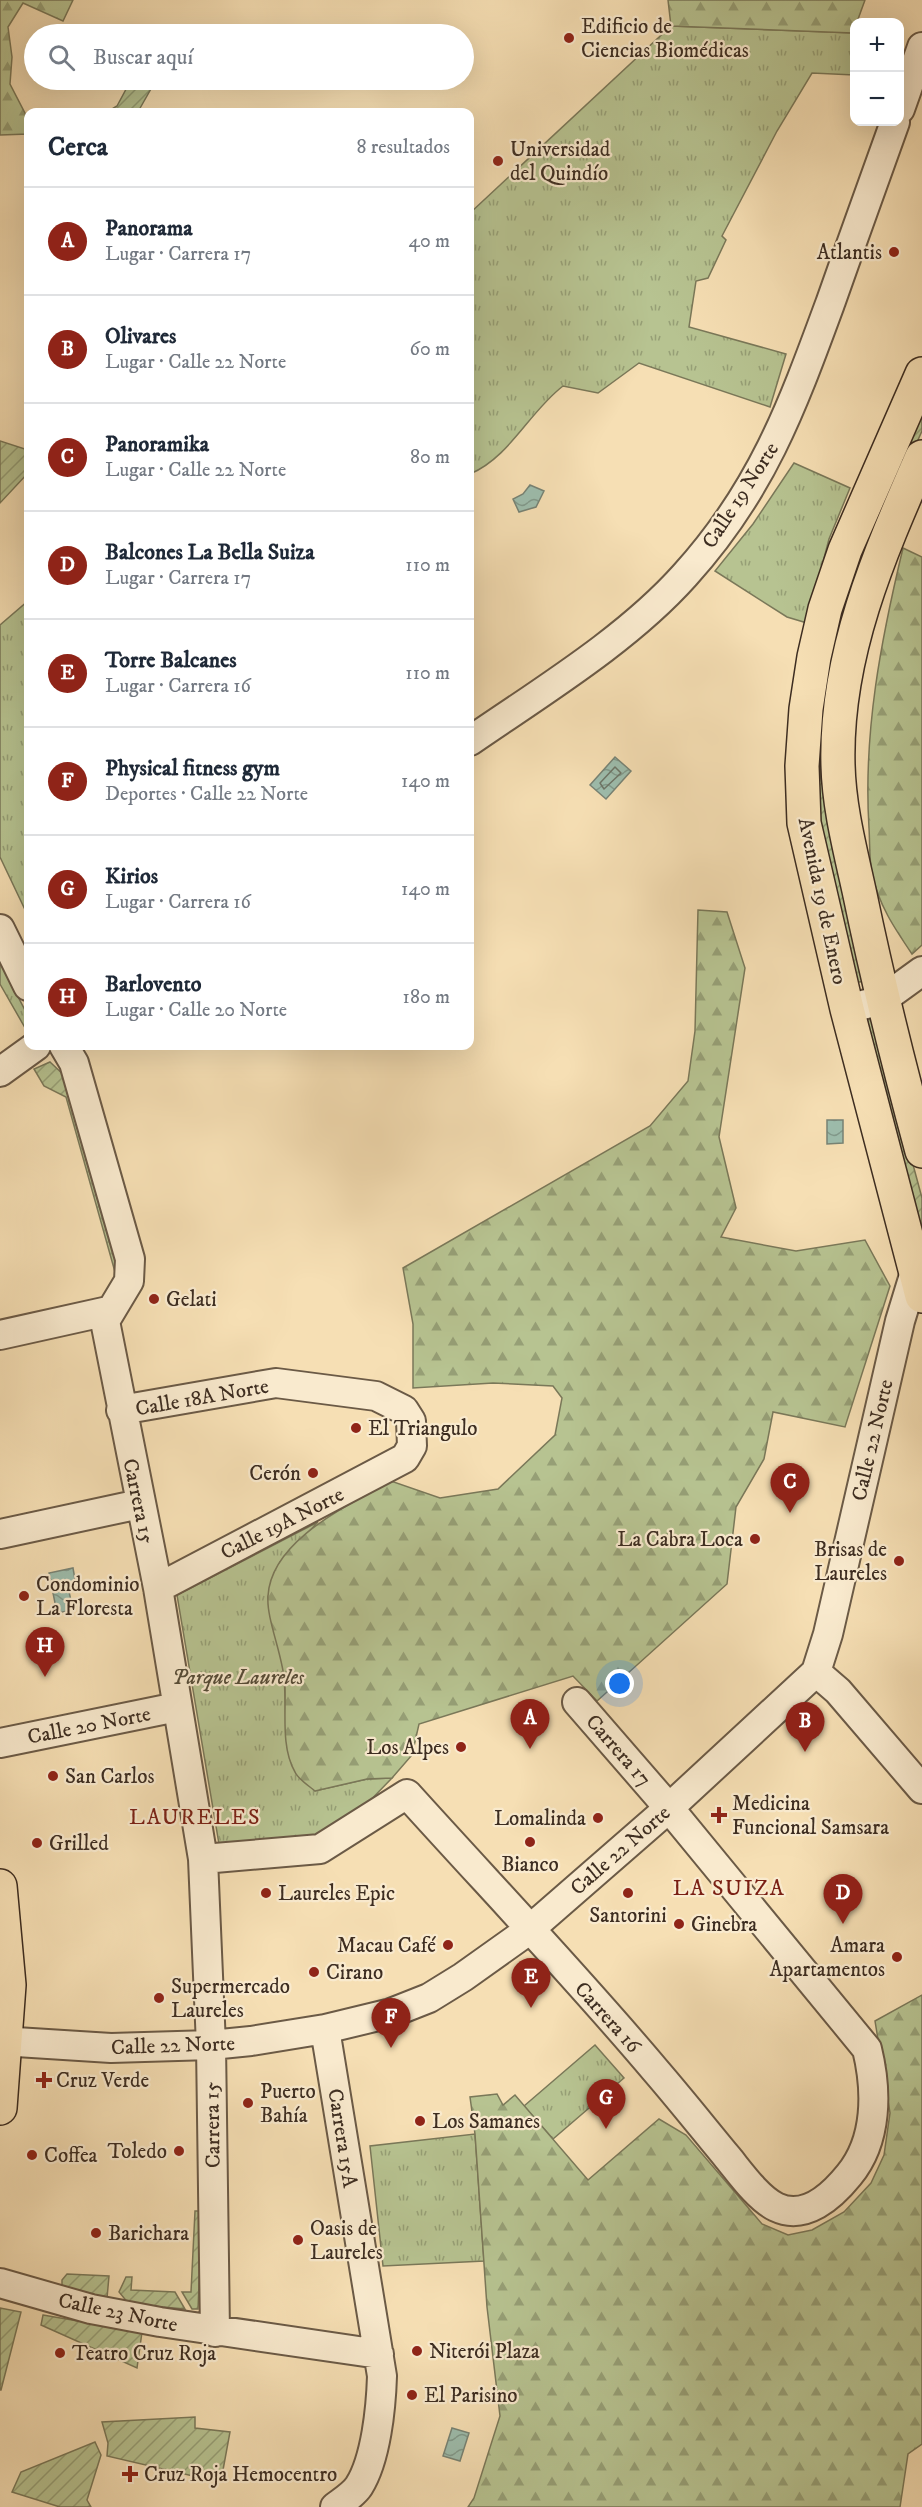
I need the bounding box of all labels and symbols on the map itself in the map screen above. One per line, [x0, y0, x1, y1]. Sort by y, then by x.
place label: Edificio de Ciencias Biomédicas [581, 14, 749, 64]
marker: Edificio de Ciencias Biomédicas [562, 31, 576, 45]
place label: Universidad del Quindío [510, 137, 611, 187]
marker: Universidad del Quindío [491, 154, 505, 168]
place label: Atlantis [817, 240, 882, 266]
marker: Atlantis [887, 245, 901, 259]
street label: Calle 19 Norte [697, 437, 785, 554]
street label: Avenida 19 de Enero [792, 815, 852, 987]
place label: Gelati [166, 1287, 217, 1313]
marker: Gelati [147, 1292, 161, 1306]
street label: Calle 18A Norte [133, 1373, 271, 1423]
street label: Calle 22 Norte [846, 1377, 900, 1504]
place label: El Triangulo [368, 1416, 477, 1442]
marker: El Triangulo [349, 1421, 363, 1435]
street label: Carrera 15 [116, 1456, 160, 1546]
place label: Cerón [249, 1461, 301, 1487]
pin: C [770, 1464, 810, 1513]
marker: Cerón [306, 1466, 320, 1480]
street label: Calle 19A Norte [216, 1482, 349, 1566]
place label: La Cabra Loca [617, 1527, 743, 1553]
marker: La Cabra Loca [748, 1532, 762, 1546]
place label: Brisas de Laureles [814, 1537, 887, 1587]
marker: Brisas de Laureles [892, 1554, 906, 1568]
place label: Condominio La Floresta [36, 1572, 140, 1622]
marker: Condominio La Floresta [17, 1589, 31, 1603]
pin: H [26, 1628, 64, 1677]
park label: Parque Laureles [172, 1665, 305, 1692]
your location [605, 1669, 634, 1698]
pin: A [510, 1700, 550, 1749]
street label: Calle 20 Norte [25, 1701, 153, 1751]
pin: B [786, 1702, 824, 1752]
street label: Carrera 17 [580, 1709, 657, 1792]
place label: Los Alpes [366, 1735, 449, 1761]
marker: Los Alpes [454, 1740, 468, 1754]
place label: San Carlos [65, 1764, 154, 1790]
marker: San Carlos [46, 1769, 60, 1783]
place label: Medicina Funcional Samsara [732, 1791, 889, 1841]
street label: Calle 22 Norte [565, 1800, 676, 1901]
district label: LAURELES [129, 1804, 261, 1831]
place label: Lomalinda [494, 1806, 586, 1832]
marker: Medicina Funcional Samsara [710, 1806, 728, 1824]
marker: Lomalinda [591, 1811, 605, 1825]
place label: Grilled [49, 1831, 109, 1857]
marker: Bianco [523, 1835, 537, 1849]
marker: Grilled [30, 1836, 44, 1850]
place label: Bianco [501, 1852, 559, 1878]
pin: D [824, 1874, 862, 1924]
district label: LA SUIZA [673, 1875, 785, 1902]
place label: Laureles Epic [278, 1881, 395, 1907]
marker: Laureles Epic [259, 1886, 273, 1900]
marker: Santorini [621, 1886, 635, 1900]
place label: Santorini [589, 1903, 667, 1929]
place label: Ginebra [691, 1912, 757, 1938]
marker: Ginebra [672, 1917, 686, 1931]
place label: Macau Café [337, 1933, 436, 1959]
place label: Amara Apartamentos [769, 1933, 885, 1983]
marker: Macau Café [441, 1938, 455, 1952]
marker: Amara Apartamentos [890, 1950, 904, 1964]
pin: E [512, 1958, 550, 2008]
place label: Cirano [326, 1960, 383, 1986]
marker: Cirano [307, 1965, 321, 1979]
place label: Supermercado Laureles [171, 1974, 290, 2024]
street label: Carrera 16 [568, 1977, 647, 2059]
marker: Supermercado Laureles [152, 1991, 166, 2005]
pin: F [372, 1998, 410, 2048]
street label: Calle 22 Norte [111, 2031, 236, 2061]
place label: Cruz Verde [56, 2068, 150, 2094]
marker: Cruz Verde [37, 2073, 51, 2087]
place label: Puerto Bahía [260, 2079, 316, 2129]
pin: G [586, 2080, 626, 2129]
street label: Carrera 15 [199, 2082, 227, 2168]
street label: Carrera 15A [321, 2087, 363, 2190]
marker: Puerto Bahía [241, 2096, 255, 2110]
place label: Los Samanes [432, 2109, 540, 2135]
marker: Los Samanes [413, 2114, 427, 2128]
place label: Toledo [108, 2139, 167, 2165]
place label: Coffea [44, 2143, 98, 2169]
marker: Toledo [172, 2144, 186, 2158]
marker: Coffea [25, 2148, 39, 2162]
place label: Oasis de Laureles [310, 2216, 383, 2266]
place label: Barichara [108, 2221, 189, 2247]
marker: Barichara [89, 2226, 103, 2240]
marker: Oasis de Laureles [291, 2233, 305, 2247]
street label: Calle 23 Norte [56, 2288, 180, 2338]
place label: Niterói Plaza [429, 2339, 540, 2365]
place label: Teatro Cruz Roja [72, 2341, 216, 2367]
marker: Niterói Plaza [410, 2344, 424, 2358]
marker: Teatro Cruz Roja [53, 2346, 67, 2360]
place label: El Parisino [424, 2383, 518, 2409]
marker: El Parisino [405, 2388, 419, 2402]
place label: Cruz Roja Hemocentro [144, 2462, 337, 2488]
marker: Cruz Roja Hemocentro [121, 2465, 139, 2483]

